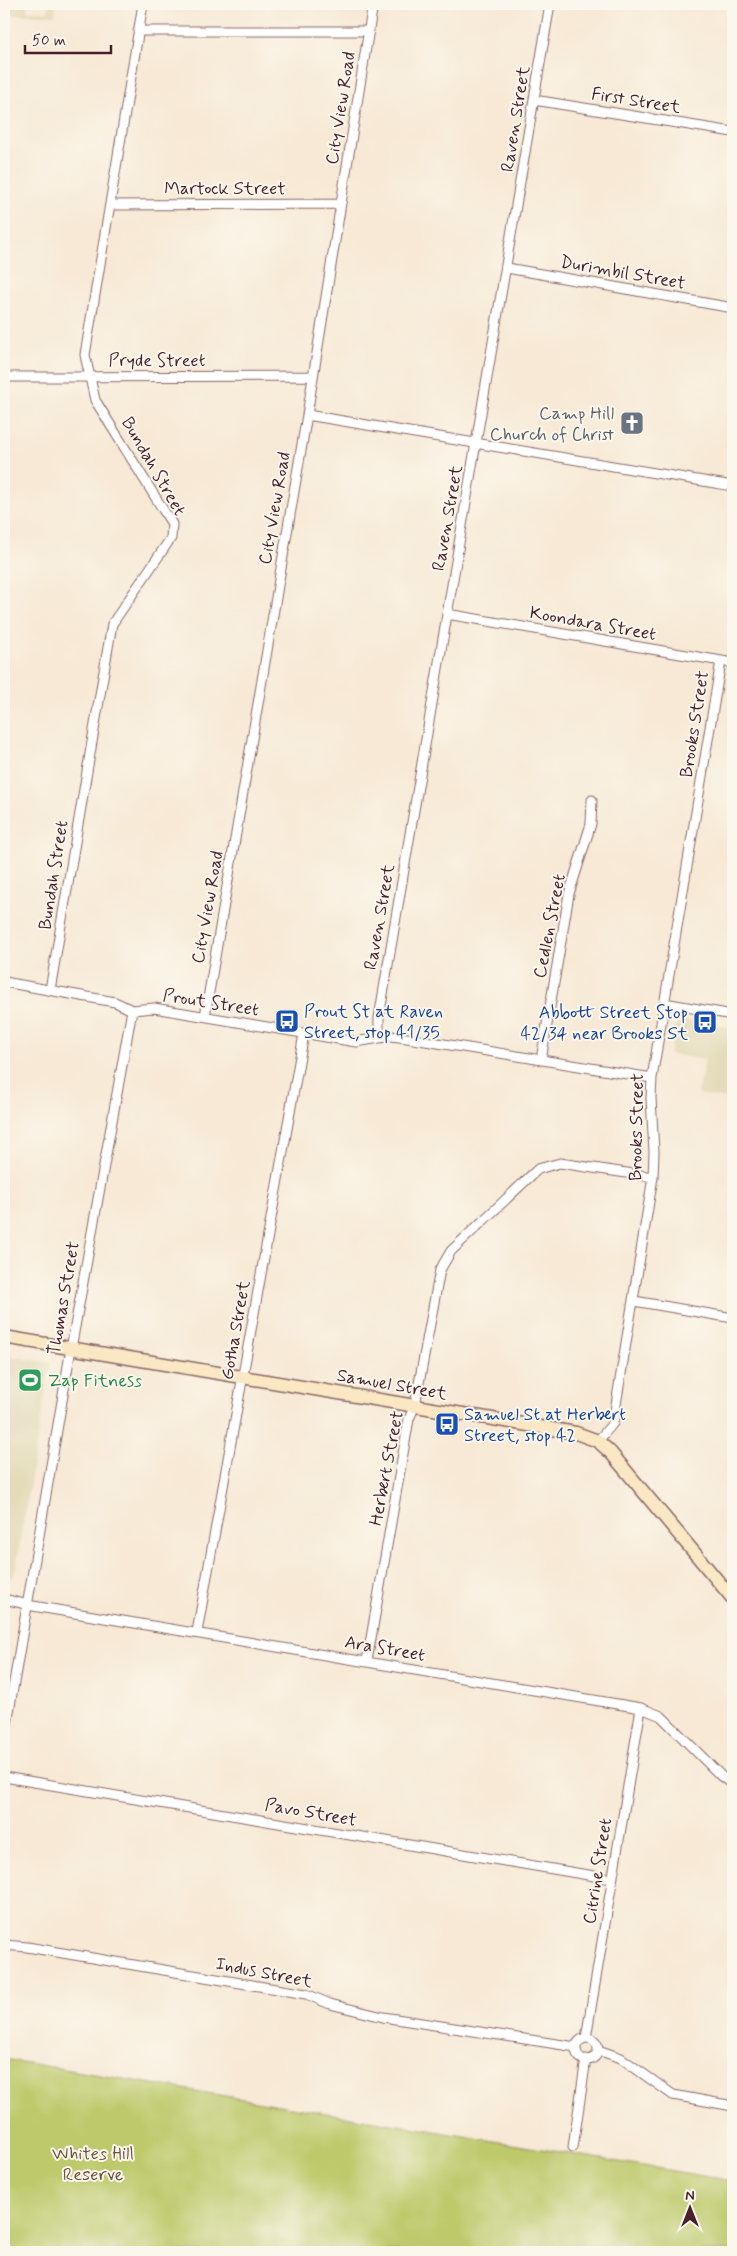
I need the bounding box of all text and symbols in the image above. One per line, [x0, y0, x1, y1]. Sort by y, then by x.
scale bar [25, 22, 111, 54]
text: 50 m [32, 31, 66, 51]
street label: City View Road [320, 50, 362, 166]
street label: Raven Street [496, 64, 536, 174]
street label: First Street [590, 82, 682, 120]
street label: Martock Street [164, 177, 286, 201]
street label: Durimbil Street [558, 250, 687, 296]
street label: Pryde Street [109, 349, 206, 373]
place label: Camp Hill Church of Christ [490, 402, 615, 447]
church icon: Camp Hill Church of Christ [619, 410, 645, 436]
street label: Bundah Street [115, 413, 191, 521]
street label: City View Road [253, 450, 297, 566]
street label: Raven Street [427, 463, 469, 573]
street label: Koondara Street [528, 601, 658, 647]
street label: Brooks Street [675, 669, 715, 779]
street label: Bundah Street [33, 818, 75, 932]
street label: City View Road [186, 849, 230, 965]
street label: Raven Street [359, 862, 401, 972]
street label: Cedlen Street [528, 872, 572, 980]
street label: Prout Street [161, 984, 261, 1022]
place label: Prout St at Raven Street, stop 41/35 [304, 1000, 443, 1045]
place label: Abbott Street Stop 42/34 near Brooks St [521, 1001, 688, 1046]
bus stop icon: Prout St at Raven Street, stop 41/35 [274, 1008, 300, 1034]
bus stop icon: Abbott Street Stop 42/34 near Brooks St [692, 1009, 718, 1035]
street label: Brooks Street [624, 1073, 650, 1181]
street label: Thomas Street [42, 1239, 86, 1357]
street label: Gotha Street [215, 1278, 257, 1382]
street label: Samuel Street [335, 1364, 449, 1407]
sports icon: Zap Fitness [17, 1367, 43, 1393]
place label: Zap Fitness [48, 1369, 142, 1393]
place label: Samuel St at Herbert Street, stop 42 [464, 1403, 626, 1448]
street label: Herbert Street [364, 1409, 410, 1528]
bus stop icon: Samuel St at Herbert Street, stop 42 [434, 1411, 460, 1437]
street label: Ara Street [343, 1630, 427, 1668]
street label: Pavo Street [263, 1793, 359, 1833]
street label: Citrine Street [578, 1816, 618, 1926]
street label: Indus Street [214, 1952, 314, 1994]
park label: Whites Hill Reserve [52, 2142, 134, 2187]
north arrow [664, 2184, 714, 2234]
text: N [685, 2187, 695, 2205]

